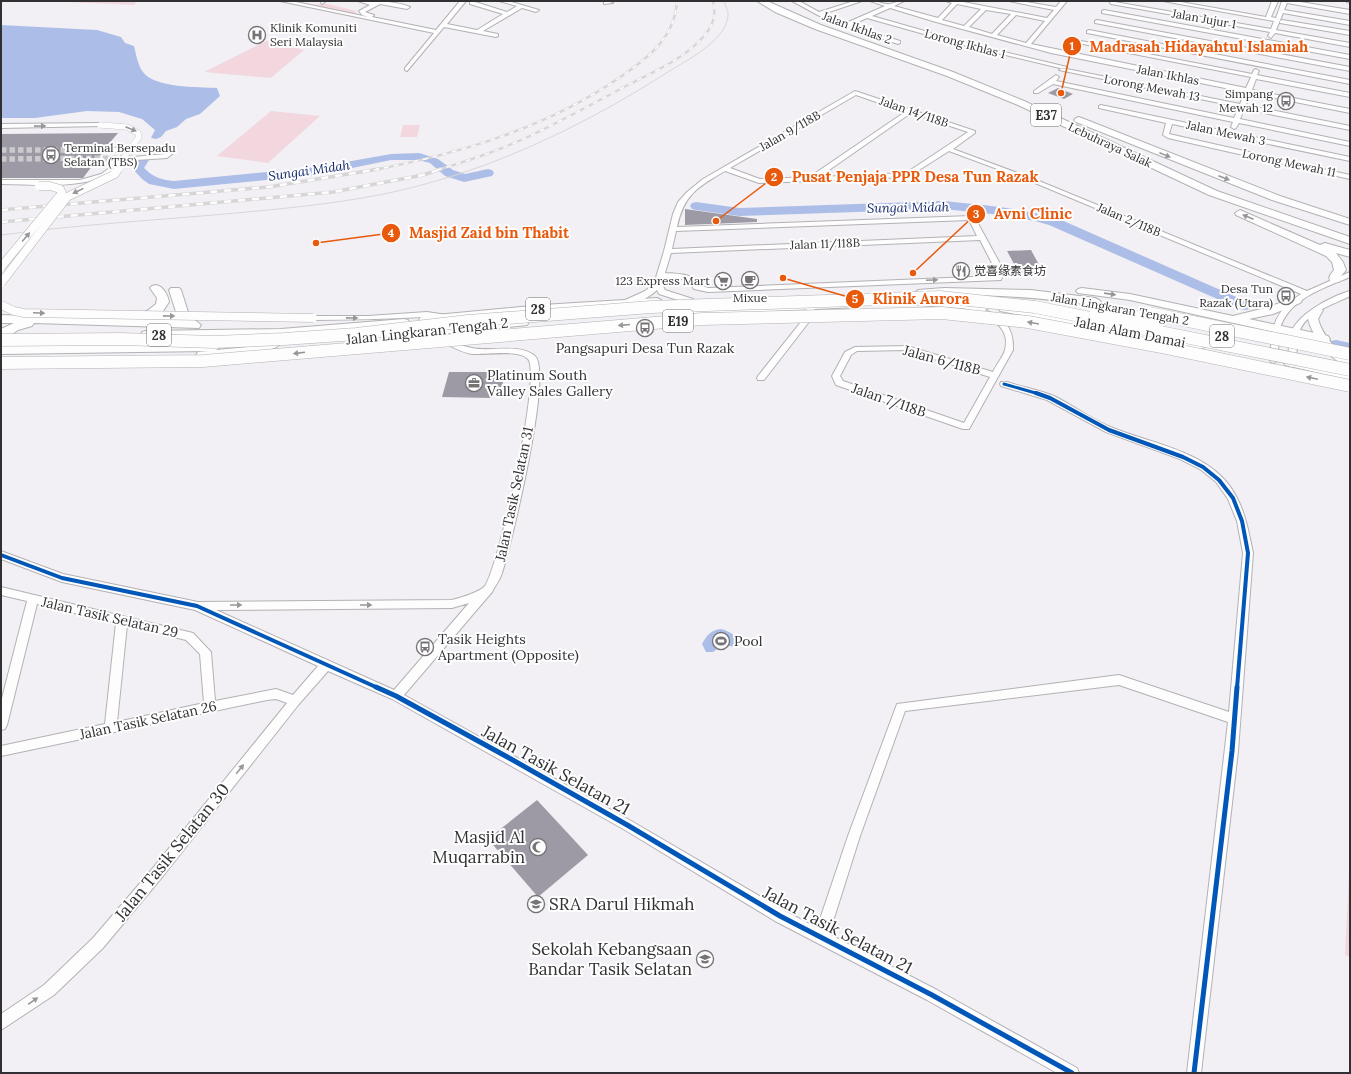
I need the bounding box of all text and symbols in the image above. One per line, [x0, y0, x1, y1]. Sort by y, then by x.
street label: Jalan Jujur 1 [1170, 5, 1237, 32]
street label: Jalan Ikhlas 2 [820, 8, 894, 47]
place label: Klinik Komuniti Seri Malaysia [270, 20, 357, 49]
hospital icon: Klinik Komuniti Seri Malaysia [247, 25, 267, 45]
street label: Lorong Ikhlas 1 [923, 25, 1007, 62]
callout: Madrasah Hidayahtul Islamiah [1062, 33, 1316, 60]
text: Madrasah Hidayahtul Islamiah [1090, 37, 1309, 56]
text: 1 [1070, 38, 1075, 53]
street label: Jalan Ikhlas [1135, 61, 1201, 88]
street label: Lorong Mewah 13 [1103, 71, 1202, 104]
place label: Simpang Mewah 12 [1219, 86, 1273, 115]
bus stop icon: Simpang Mewah 12 [1276, 91, 1296, 111]
street label: Jalan 14/118B [876, 92, 951, 131]
road number: E37 [1031, 104, 1061, 126]
street label: Jalan 9/118B [756, 107, 823, 155]
street label: Jalan Mewah 3 [1184, 117, 1267, 148]
street label: Lebuhraya Salak [1066, 119, 1155, 171]
one-way arrow [34, 123, 47, 129]
one-way arrow [125, 127, 137, 133]
place label: Terminal Bersepadu Selatan (TBS) [64, 140, 176, 170]
bus stop icon: Terminal Bersepadu Selatan (TBS) [41, 145, 61, 165]
street label: Lorong Mewah 11 [1241, 145, 1337, 180]
one-way arrow [1159, 152, 1170, 158]
water label: Sungai Midah [267, 156, 352, 185]
callout: Pusat Penjaja PPR Desa Tun Razak [764, 164, 1046, 191]
text: Pusat Penjaja PPR Desa Tun Razak [792, 167, 1038, 186]
text: 2 [771, 169, 777, 184]
one-way arrow [1218, 176, 1230, 182]
one-way arrow [72, 188, 83, 194]
water label: Sungai Midah [867, 198, 950, 217]
street label: Jalan 2/118B [1094, 199, 1163, 241]
callout: Avni Clinic [966, 200, 1080, 227]
text: Avni Clinic [994, 204, 1072, 223]
text: 3 [973, 206, 980, 221]
one-way arrow [1243, 214, 1254, 220]
callout: Masjid Zaid bin Thabit [381, 219, 577, 246]
text: Masjid Zaid bin Thabit [409, 223, 570, 242]
text: 4 [388, 225, 395, 240]
one-way arrow [21, 231, 30, 242]
street label: Jalan 11/118B [789, 235, 860, 253]
restaurant icon: 觉喜缘素食坊 [951, 261, 971, 281]
place label: 觉喜缘素食坊 [974, 263, 1046, 278]
cafe icon: Mixue [740, 270, 760, 290]
supermarket icon: 123 Express Mart [713, 271, 733, 291]
place label: 123 Express Mart [616, 273, 710, 288]
one-way arrow [926, 277, 938, 284]
place label: Desa Tun Razak (Utara) [1199, 281, 1273, 311]
callout: Klinik Aurora [845, 285, 978, 312]
bus stop icon: Desa Tun Razak (Utara) [1276, 286, 1296, 306]
text: Klinik Aurora [872, 289, 970, 308]
street label: Jalan Lingkaran Tengah 2 [1049, 289, 1190, 328]
place label: Mixue [733, 290, 768, 305]
text: 5 [852, 291, 859, 306]
one-way arrow [1104, 291, 1116, 297]
road number: 28 [526, 298, 550, 320]
one-way arrow [33, 310, 46, 316]
road number: E19 [663, 310, 693, 332]
street label: Jalan Alam Damai [1072, 312, 1187, 352]
one-way arrow [163, 313, 176, 319]
street label: Jalan Lingkaran Tengah 2 [344, 314, 509, 349]
one-way arrow [346, 315, 359, 321]
bus stop icon: Pangsapuri Desa Tun Razak [635, 318, 655, 338]
one-way arrow [1027, 320, 1039, 326]
one-way arrow [618, 322, 630, 329]
road number: 28 [147, 324, 171, 346]
road number: 28 [1210, 325, 1234, 347]
place label: Pangsapuri Desa Tun Razak [556, 339, 735, 357]
street label: Jalan 6/118B [900, 341, 983, 379]
one-way arrow [293, 350, 305, 356]
place label: Platinum South Valley Sales Gallery [486, 366, 613, 400]
office icon: Platinum South Valley Sales Gallery [464, 373, 484, 393]
one-way arrow [1306, 375, 1318, 381]
street label: Jalan 7/118B [849, 379, 929, 421]
street label: Jalan Tasik Selatan 31 [491, 425, 537, 564]
street label: Jalan Tasik Selatan 29 [39, 592, 180, 641]
one-way arrow [230, 602, 243, 608]
one-way arrow [360, 602, 373, 608]
place label: Tasik Heights Apartment (Opposite) [437, 630, 579, 664]
sports icon: Pool [711, 631, 731, 651]
place label: Pool [734, 632, 763, 650]
bus stop icon: Tasik Heights Apartment (Opposite) [415, 637, 435, 657]
street label: Jalan Tasik Selatan 26 [77, 697, 218, 744]
street label: Jalan Tasik Selatan 21 [477, 720, 634, 820]
one-way arrow [235, 763, 244, 774]
street label: Jalan Tasik Selatan 30 [109, 779, 234, 926]
place label: Masjid Al Muqarrabin [432, 826, 525, 868]
mosque icon: Masjid Al Muqarrabin [528, 837, 548, 857]
street label: Jalan Tasik Selatan 21 [759, 881, 917, 979]
place label: SRA Darul Hikmah [549, 893, 694, 915]
school or university icon: SRA Darul Hikmah [526, 894, 546, 914]
place label: Sekolah Kebangsaan Bandar Tasik Selatan [528, 938, 692, 980]
school or university icon: Sekolah Kebangsaan Bandar Tasik Selatan [695, 949, 715, 969]
one-way arrow [28, 997, 38, 1005]

